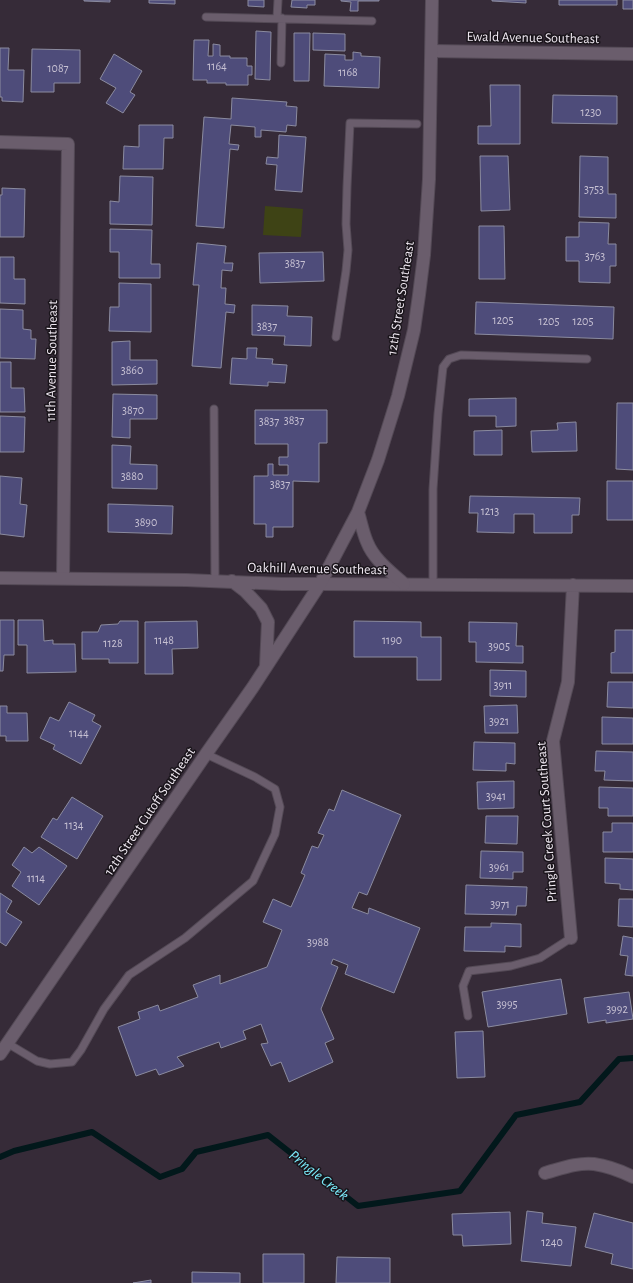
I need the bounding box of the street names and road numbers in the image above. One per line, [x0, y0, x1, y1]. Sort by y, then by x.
street label: Ewald Avenue Southeast [466, 30, 600, 46]
street label: 12th Street Southeast [385, 240, 417, 356]
street label: 11th Avenue Southeast [44, 300, 60, 422]
street label: Oakhill Avenue Southeast [247, 561, 387, 577]
street label: Pringle Creek Court Southeast [534, 741, 560, 903]
street label: 12th Street Cutoff Southeast [102, 745, 198, 878]

